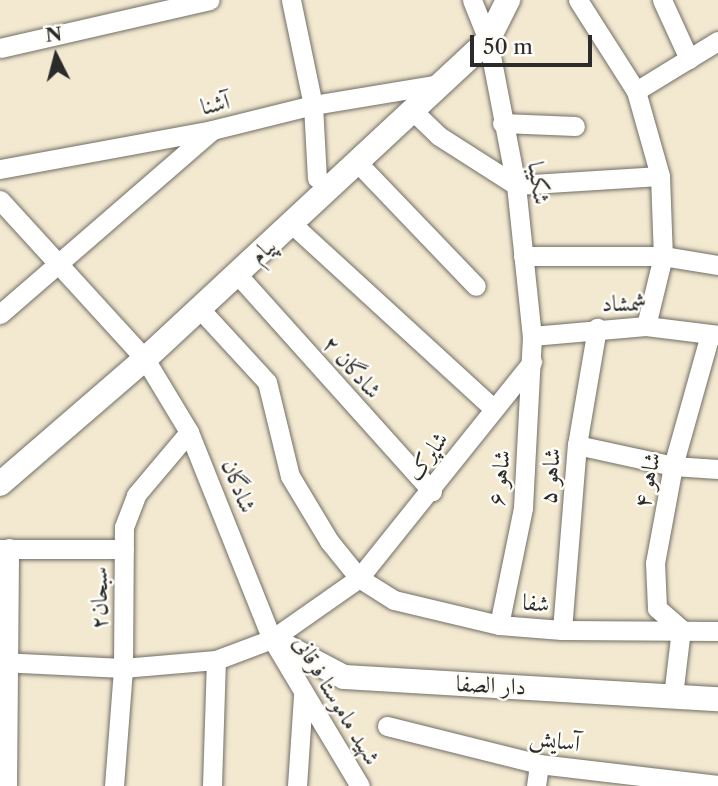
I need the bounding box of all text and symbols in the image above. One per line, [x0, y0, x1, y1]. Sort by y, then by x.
north arrow [21, 21, 91, 91]
scale bar [473, 21, 596, 65]
text: N [44, 22, 63, 47]
text: 50 m [483, 34, 533, 59]
street label: آشنا [198, 87, 232, 121]
street label: شکیبا [522, 160, 556, 206]
street label: پیام [244, 231, 282, 269]
street label: شمشاد [601, 289, 647, 317]
street label: شادگان ۲ [317, 330, 387, 404]
street label: شاپرک [400, 426, 454, 486]
street label: شاهو ۵ [534, 447, 566, 505]
street label: شاهو ۶ [482, 448, 516, 508]
street label: شاهو ۴ [628, 450, 666, 510]
street label: شادگان [216, 455, 262, 517]
street label: سبحان۲ [85, 567, 113, 629]
street label: شفا [521, 588, 551, 618]
street label: شهید ماموستا فرقانی [288, 630, 386, 770]
street label: دار الصفا [455, 669, 527, 701]
street label: آسایش [528, 722, 582, 758]

